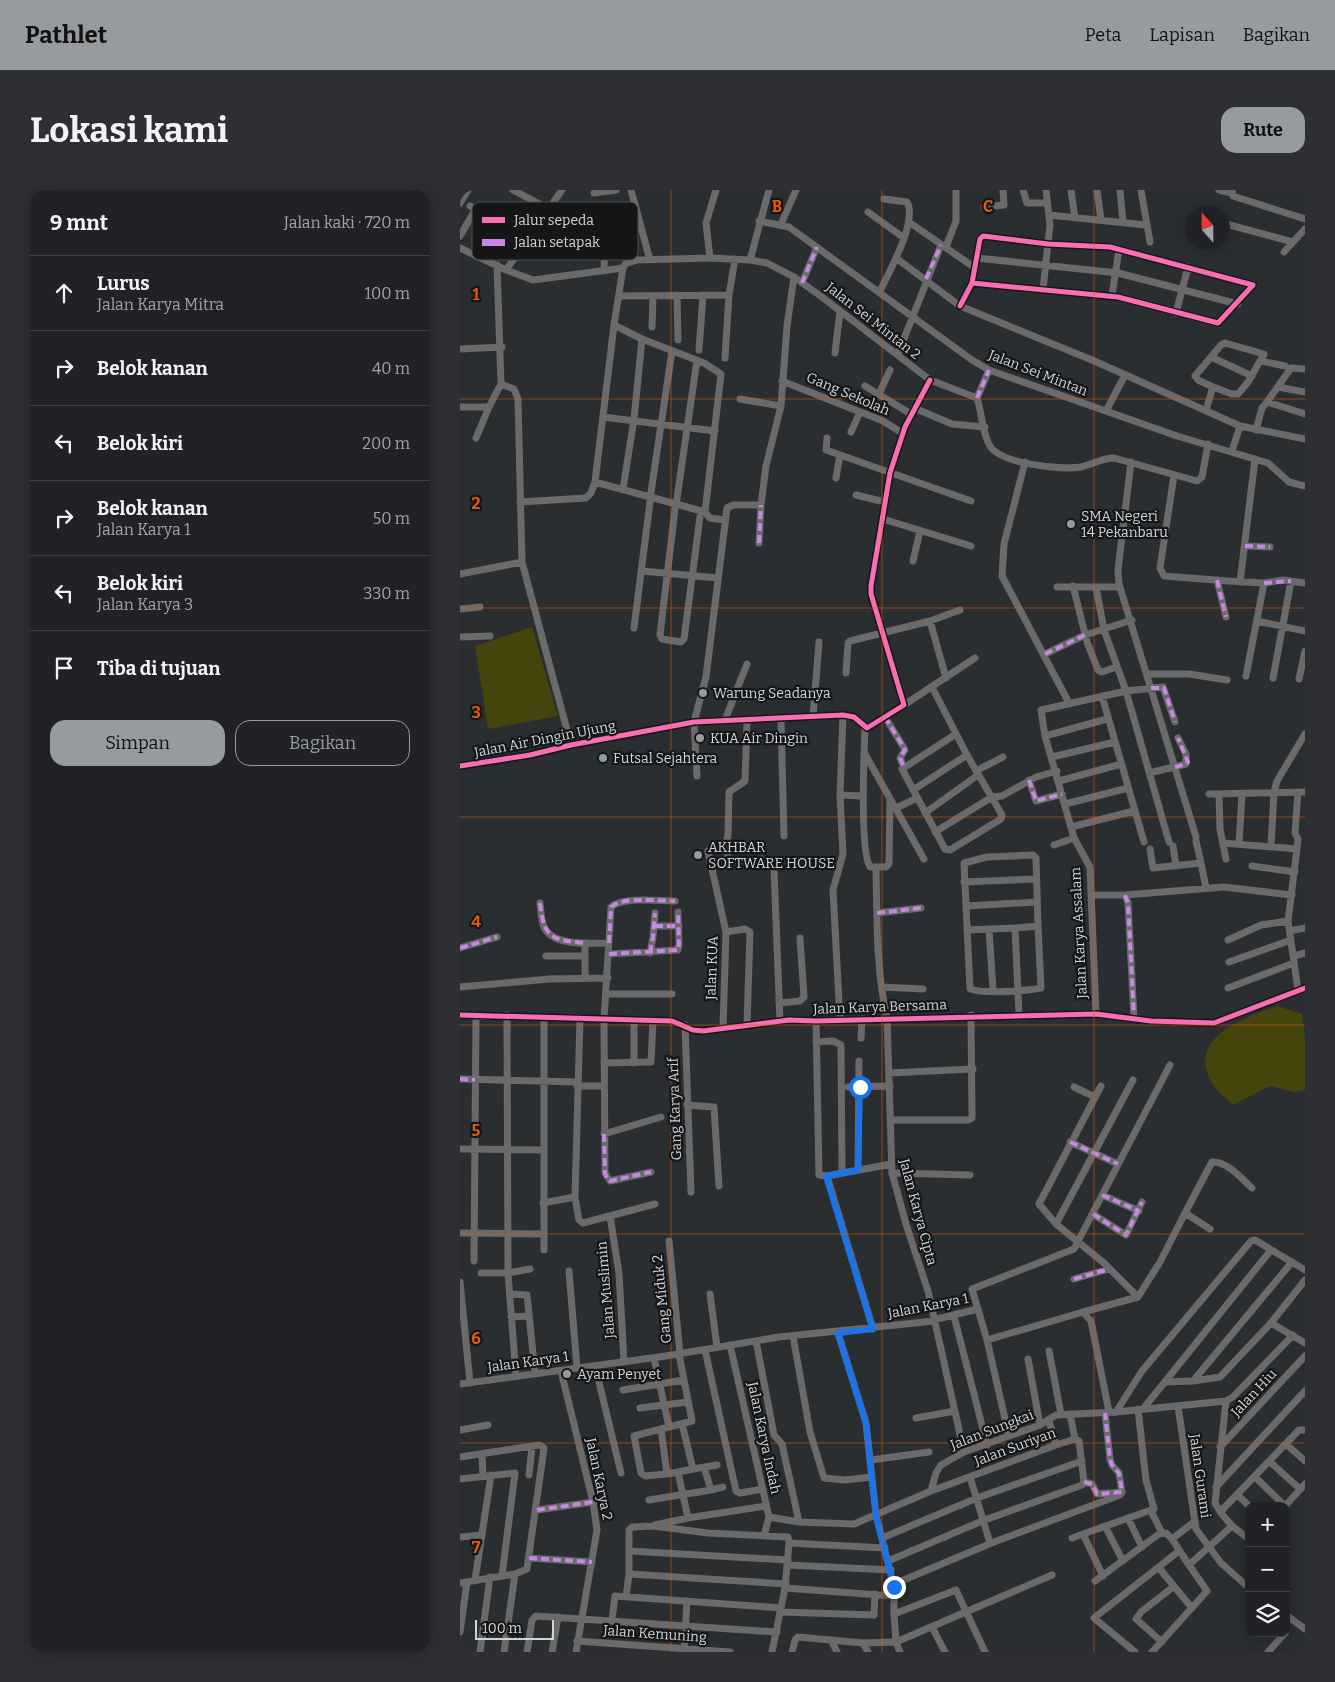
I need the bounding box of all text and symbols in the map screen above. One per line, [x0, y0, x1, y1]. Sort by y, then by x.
text: Pathlet [25, 21, 107, 49]
text: Peta [1085, 24, 1121, 46]
text: Lapisan [1149, 24, 1215, 46]
text: Bagikan [1243, 24, 1310, 46]
button: Rute [1221, 107, 1305, 153]
text: Lokasi kami [30, 109, 228, 151]
text: B [772, 197, 782, 216]
text: C [983, 197, 993, 216]
legend [472, 202, 638, 260]
north arrow [1185, 205, 1230, 250]
text: 9 mnt [50, 210, 108, 236]
text: Jalur sepeda [513, 212, 594, 229]
text: Jalan kaki · 720 m [284, 213, 410, 232]
text: Jalan setapak [513, 234, 600, 251]
text: Lurus [97, 272, 150, 295]
street label: Jalan Sei Mintan 2 [822, 278, 924, 363]
icon: ahead [50, 279, 78, 307]
text: 100 m [365, 284, 410, 303]
text: 1 [473, 285, 480, 304]
text: Jalan Karya Mitra [97, 295, 224, 314]
street label: Jalan Sei Mintan [985, 346, 1090, 400]
icon: right [50, 354, 78, 382]
text: Belok kanan [97, 357, 208, 380]
text: 40 m [372, 359, 410, 378]
street label: Gang Sekolah [804, 369, 892, 419]
icon: left [50, 429, 78, 457]
text: Belok kiri [97, 432, 183, 455]
text: 200 m [362, 434, 410, 453]
text: 2 [471, 494, 481, 513]
text: Belok kanan [97, 497, 208, 520]
icon: right [50, 504, 78, 532]
place label: SMA Negeri 14 Pekanbaru [1081, 508, 1168, 541]
text: 50 m [373, 509, 410, 528]
marker: SMA Negeri 14 Pekanbaru [1065, 518, 1077, 530]
text: Jalan Karya 1 [97, 520, 190, 539]
text: Belok kiri [97, 572, 183, 595]
icon: left [50, 579, 78, 607]
text: 330 m [363, 584, 410, 603]
text: Jalan Karya 3 [97, 595, 193, 614]
icon: arrive [50, 654, 78, 682]
text: Tiba di tujuan [97, 657, 221, 680]
place label: Warung Seadanya [713, 685, 831, 702]
marker: Warung Seadanya [697, 687, 709, 699]
text: 3 [471, 703, 481, 722]
street label: Jalan Air Dingin Ujung [472, 717, 617, 761]
button: Simpan [50, 720, 225, 766]
button: Bagikan [235, 720, 410, 766]
place label: KUA Air Dingin [710, 730, 808, 747]
marker: KUA Air Dingin [694, 732, 706, 744]
place label: Futsal Sejahtera [613, 750, 718, 767]
marker: Futsal Sejahtera [597, 752, 609, 764]
place label: AKHBAR SOFTWARE HOUSE [708, 839, 835, 872]
marker: AKHBAR SOFTWARE HOUSE [692, 849, 704, 861]
street label: Jalan Karya Assalam [1067, 866, 1091, 1000]
text: 4 [471, 912, 481, 931]
street label: Jalan KUA [702, 936, 722, 1001]
street label: Jalan Karya Bersama [812, 996, 948, 1018]
street label: Gang Karya Arif [665, 1056, 685, 1161]
route start [849, 1076, 872, 1099]
text: 5 [472, 1121, 481, 1140]
street label: Jalan Karya Cipta [895, 1156, 941, 1268]
street label: Jalan Muslimin [593, 1241, 619, 1340]
street label: Gang Miduk 2 [649, 1254, 675, 1344]
street label: Jalan Karya 1 [885, 1290, 970, 1322]
text: 6 [471, 1329, 481, 1348]
street label: Jalan Karya 1 [485, 1348, 570, 1376]
street label: Jalan Hiu [1227, 1365, 1281, 1421]
place label: Ayam Penyet [577, 1366, 661, 1383]
marker: Ayam Penyet [561, 1368, 573, 1380]
street label: Jalan Karya Indah [744, 1379, 784, 1496]
street label: Jalan Sungkai [947, 1406, 1036, 1454]
street label: Jalan Suriyan [971, 1424, 1058, 1470]
street label: Jalan Gurami [1186, 1432, 1214, 1519]
street label: Jalan Karya 2 [582, 1435, 616, 1522]
map controls [1245, 1502, 1290, 1637]
button: + [1245, 1502, 1290, 1547]
text: 7 [472, 1538, 481, 1557]
button: − [1245, 1547, 1290, 1592]
route end [883, 1576, 906, 1599]
button: layers [1245, 1592, 1290, 1637]
scale bar [475, 1617, 554, 1640]
text: 100 m [482, 1620, 522, 1637]
street label: Jalan Kemuning [602, 1622, 708, 1646]

